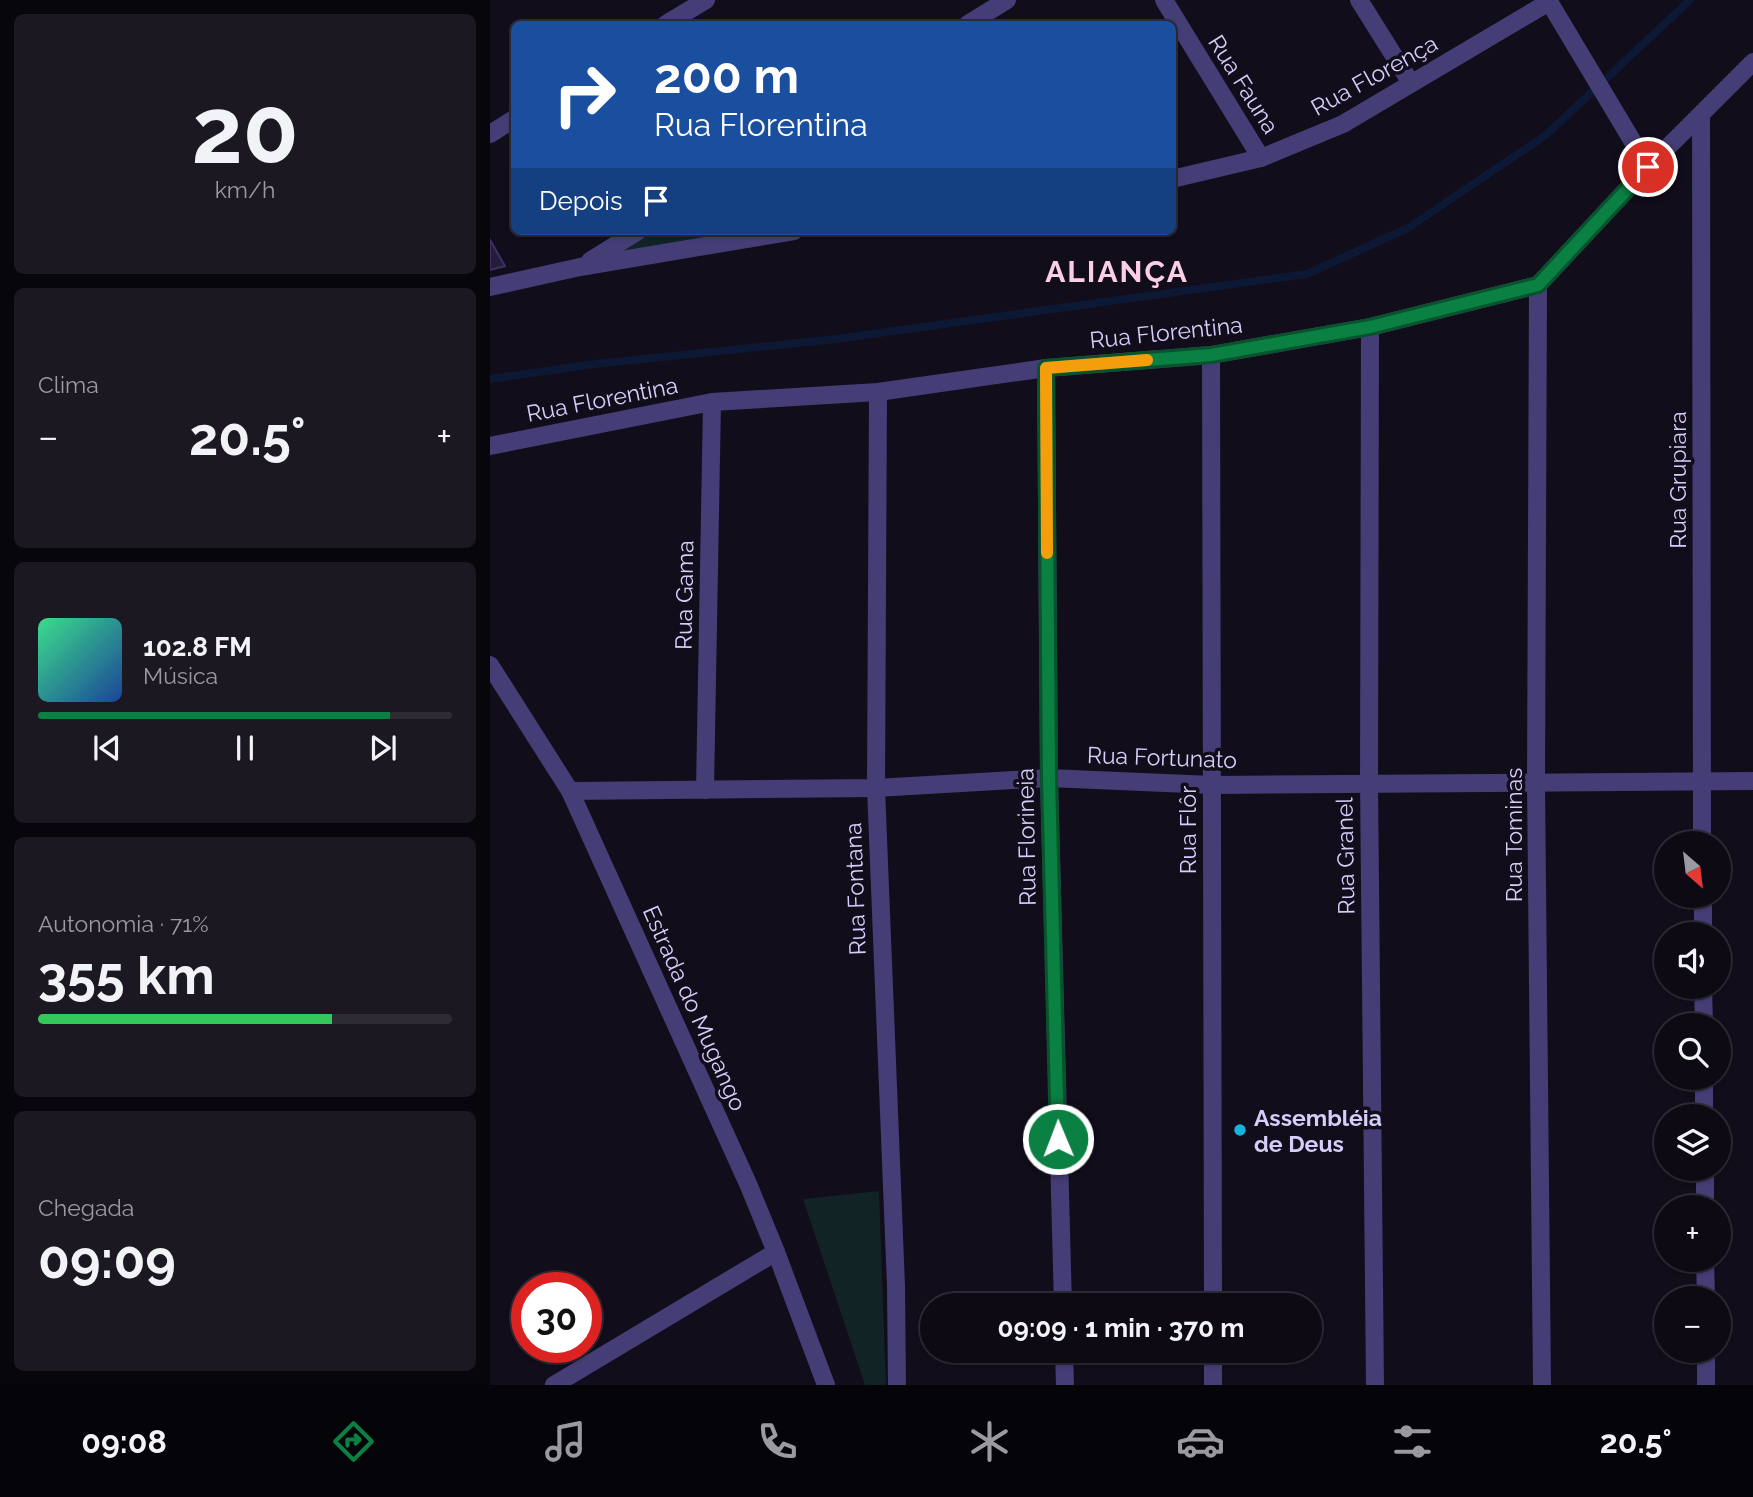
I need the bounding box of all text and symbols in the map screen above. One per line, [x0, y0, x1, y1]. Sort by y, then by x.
street label: Rua Florença [1306, 29, 1442, 121]
street label: Rua Fauna [1203, 30, 1285, 138]
text: 200 m [654, 47, 799, 104]
icon: right [539, 49, 630, 140]
text: 20 [191, 77, 299, 184]
text: Rua Florentina [654, 106, 868, 143]
pin [1618, 137, 1678, 197]
icon: arrive [1629, 148, 1667, 186]
text: km/h [215, 176, 275, 203]
icon: arrive [637, 182, 675, 220]
text: Depois [539, 186, 623, 216]
district label: ALIANÇA [1045, 254, 1189, 289]
street label: Rua Florentina [1088, 311, 1244, 353]
text: Clima [38, 371, 99, 398]
street label: Rua Florentina [524, 371, 680, 427]
text: 20.5° [189, 406, 306, 467]
street label: Rua Grupiara [1664, 411, 1691, 549]
text: − [38, 414, 58, 459]
text: + [436, 414, 452, 459]
street label: Rua Gama [670, 540, 698, 650]
text: 102.8 FM [143, 632, 252, 662]
text: Música [143, 662, 218, 689]
icon: previous [88, 729, 126, 767]
icon: pause [226, 729, 264, 767]
icon: next [364, 729, 402, 767]
street label: Rua Fortunato [1087, 741, 1237, 773]
street label: Rua Florineia [1011, 768, 1041, 906]
street label: Rua Tominas [1500, 768, 1527, 902]
street label: Rua Flôr [1174, 786, 1201, 874]
street label: Rua Granel [1330, 796, 1360, 915]
street label: Rua Fontana [839, 822, 871, 956]
north arrow [1654, 831, 1731, 908]
map controls [1654, 831, 1731, 1363]
street label: Estrada do Mugango [638, 901, 752, 1115]
text: Autonomia · 71% [38, 910, 209, 937]
button: sound [1654, 922, 1731, 999]
text: 355 km [38, 945, 215, 1006]
button: search [1654, 1013, 1731, 1090]
position arrow [1021, 1102, 1095, 1176]
place label: Assembléia de Deus [1254, 1104, 1382, 1157]
button: layers [1654, 1104, 1731, 1181]
marker: Assembléia de Deus [1232, 1122, 1248, 1138]
text: Chegada [38, 1194, 134, 1221]
button: + [1654, 1195, 1731, 1272]
text: 09:09 [38, 1229, 176, 1290]
speed limit sign: 30 [511, 1272, 602, 1363]
button: − [1654, 1286, 1731, 1363]
text: 09:09 · 1 min · 370 m [998, 1313, 1244, 1343]
icon: directions [329, 1417, 378, 1466]
icon: music [541, 1417, 590, 1466]
icon: phone [753, 1417, 802, 1466]
icon: climate [965, 1417, 1014, 1466]
icon: car [1176, 1417, 1225, 1466]
icon: filters [1388, 1417, 1437, 1466]
text: 09:08 [81, 1423, 167, 1460]
text: 20.5° [1600, 1423, 1672, 1460]

